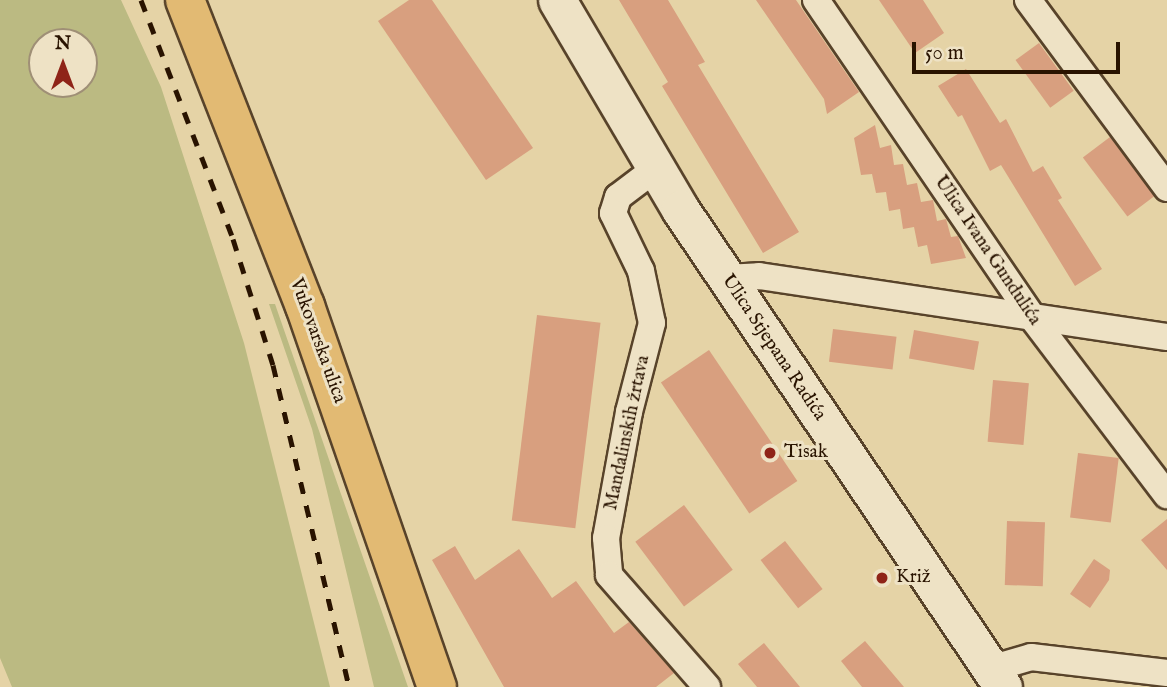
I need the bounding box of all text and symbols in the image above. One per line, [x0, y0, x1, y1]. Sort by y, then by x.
north arrow [28, 28, 98, 98]
scale bar [915, 28, 1123, 72]
text: N [55, 32, 71, 56]
text: 50 m [925, 40, 964, 67]
street label: Ulica Ivana Gundulića [929, 172, 1045, 330]
street label: Ulica Stjepana Radića [716, 271, 830, 425]
street label: Vukovarska ulica [284, 276, 350, 406]
street label: Mandalinskih žrtava [600, 353, 656, 513]
place label: Tisak [784, 442, 828, 464]
marker: Tisak [762, 445, 778, 461]
place label: Križ [896, 567, 931, 589]
marker: Križ [874, 570, 890, 586]

